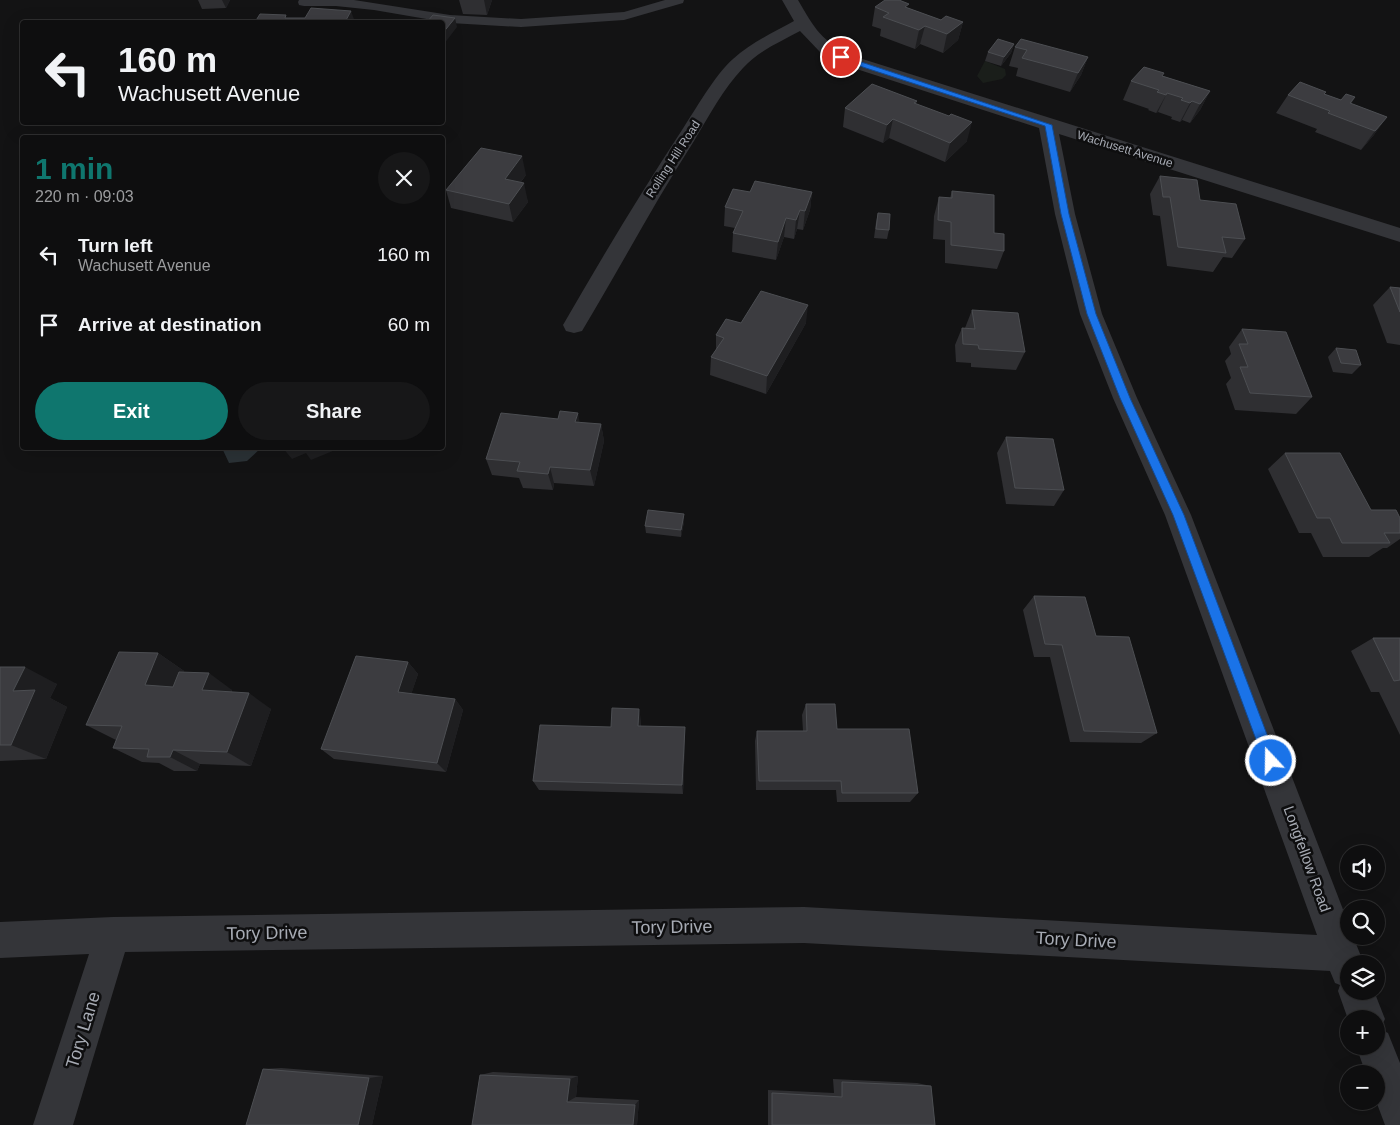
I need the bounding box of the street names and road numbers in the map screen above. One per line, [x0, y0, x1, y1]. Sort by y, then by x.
street label: Rolling Hill Road [643, 118, 703, 200]
street label: Wachusett Avenue [1075, 128, 1175, 170]
street label: Longfellow Road [1280, 803, 1335, 914]
street label: Tory Drive [631, 916, 713, 938]
street label: Tory Drive [226, 922, 308, 944]
street label: Tory Drive [1035, 928, 1117, 952]
street label: Tory Lane [62, 989, 104, 1071]

